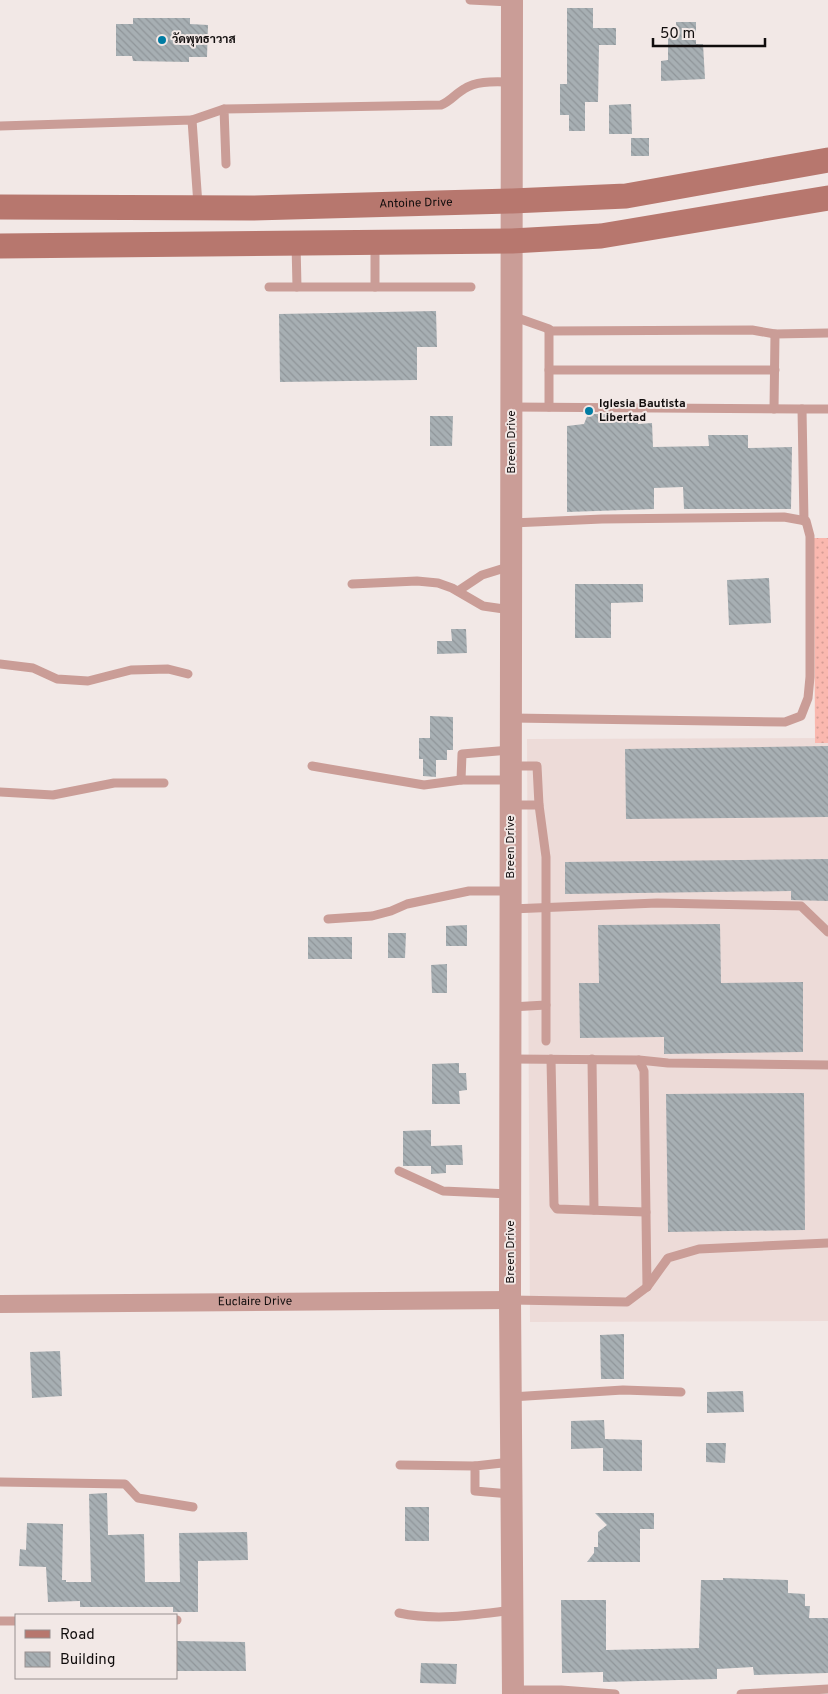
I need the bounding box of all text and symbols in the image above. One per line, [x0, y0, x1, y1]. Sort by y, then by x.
scale bar [653, 15, 766, 47]
text: 50 m [660, 25, 695, 44]
place label: วัดพุทธาวาส [172, 32, 236, 48]
marker: วัดพุทธาวาส [156, 34, 168, 46]
street label: Antoine Drive [379, 195, 453, 213]
place label: Iglesia Bautista Libertad [599, 396, 686, 426]
marker: Iglesia Bautista Libertad [583, 405, 595, 417]
street label: Breen Drive [504, 410, 520, 474]
street label: Breen Drive [503, 815, 519, 879]
street label: Breen Drive [503, 1220, 519, 1284]
street label: Euclaire Drive [218, 1294, 292, 1310]
legend [15, 1614, 178, 1679]
text: Road [60, 1626, 95, 1645]
text: Building [60, 1651, 115, 1670]

